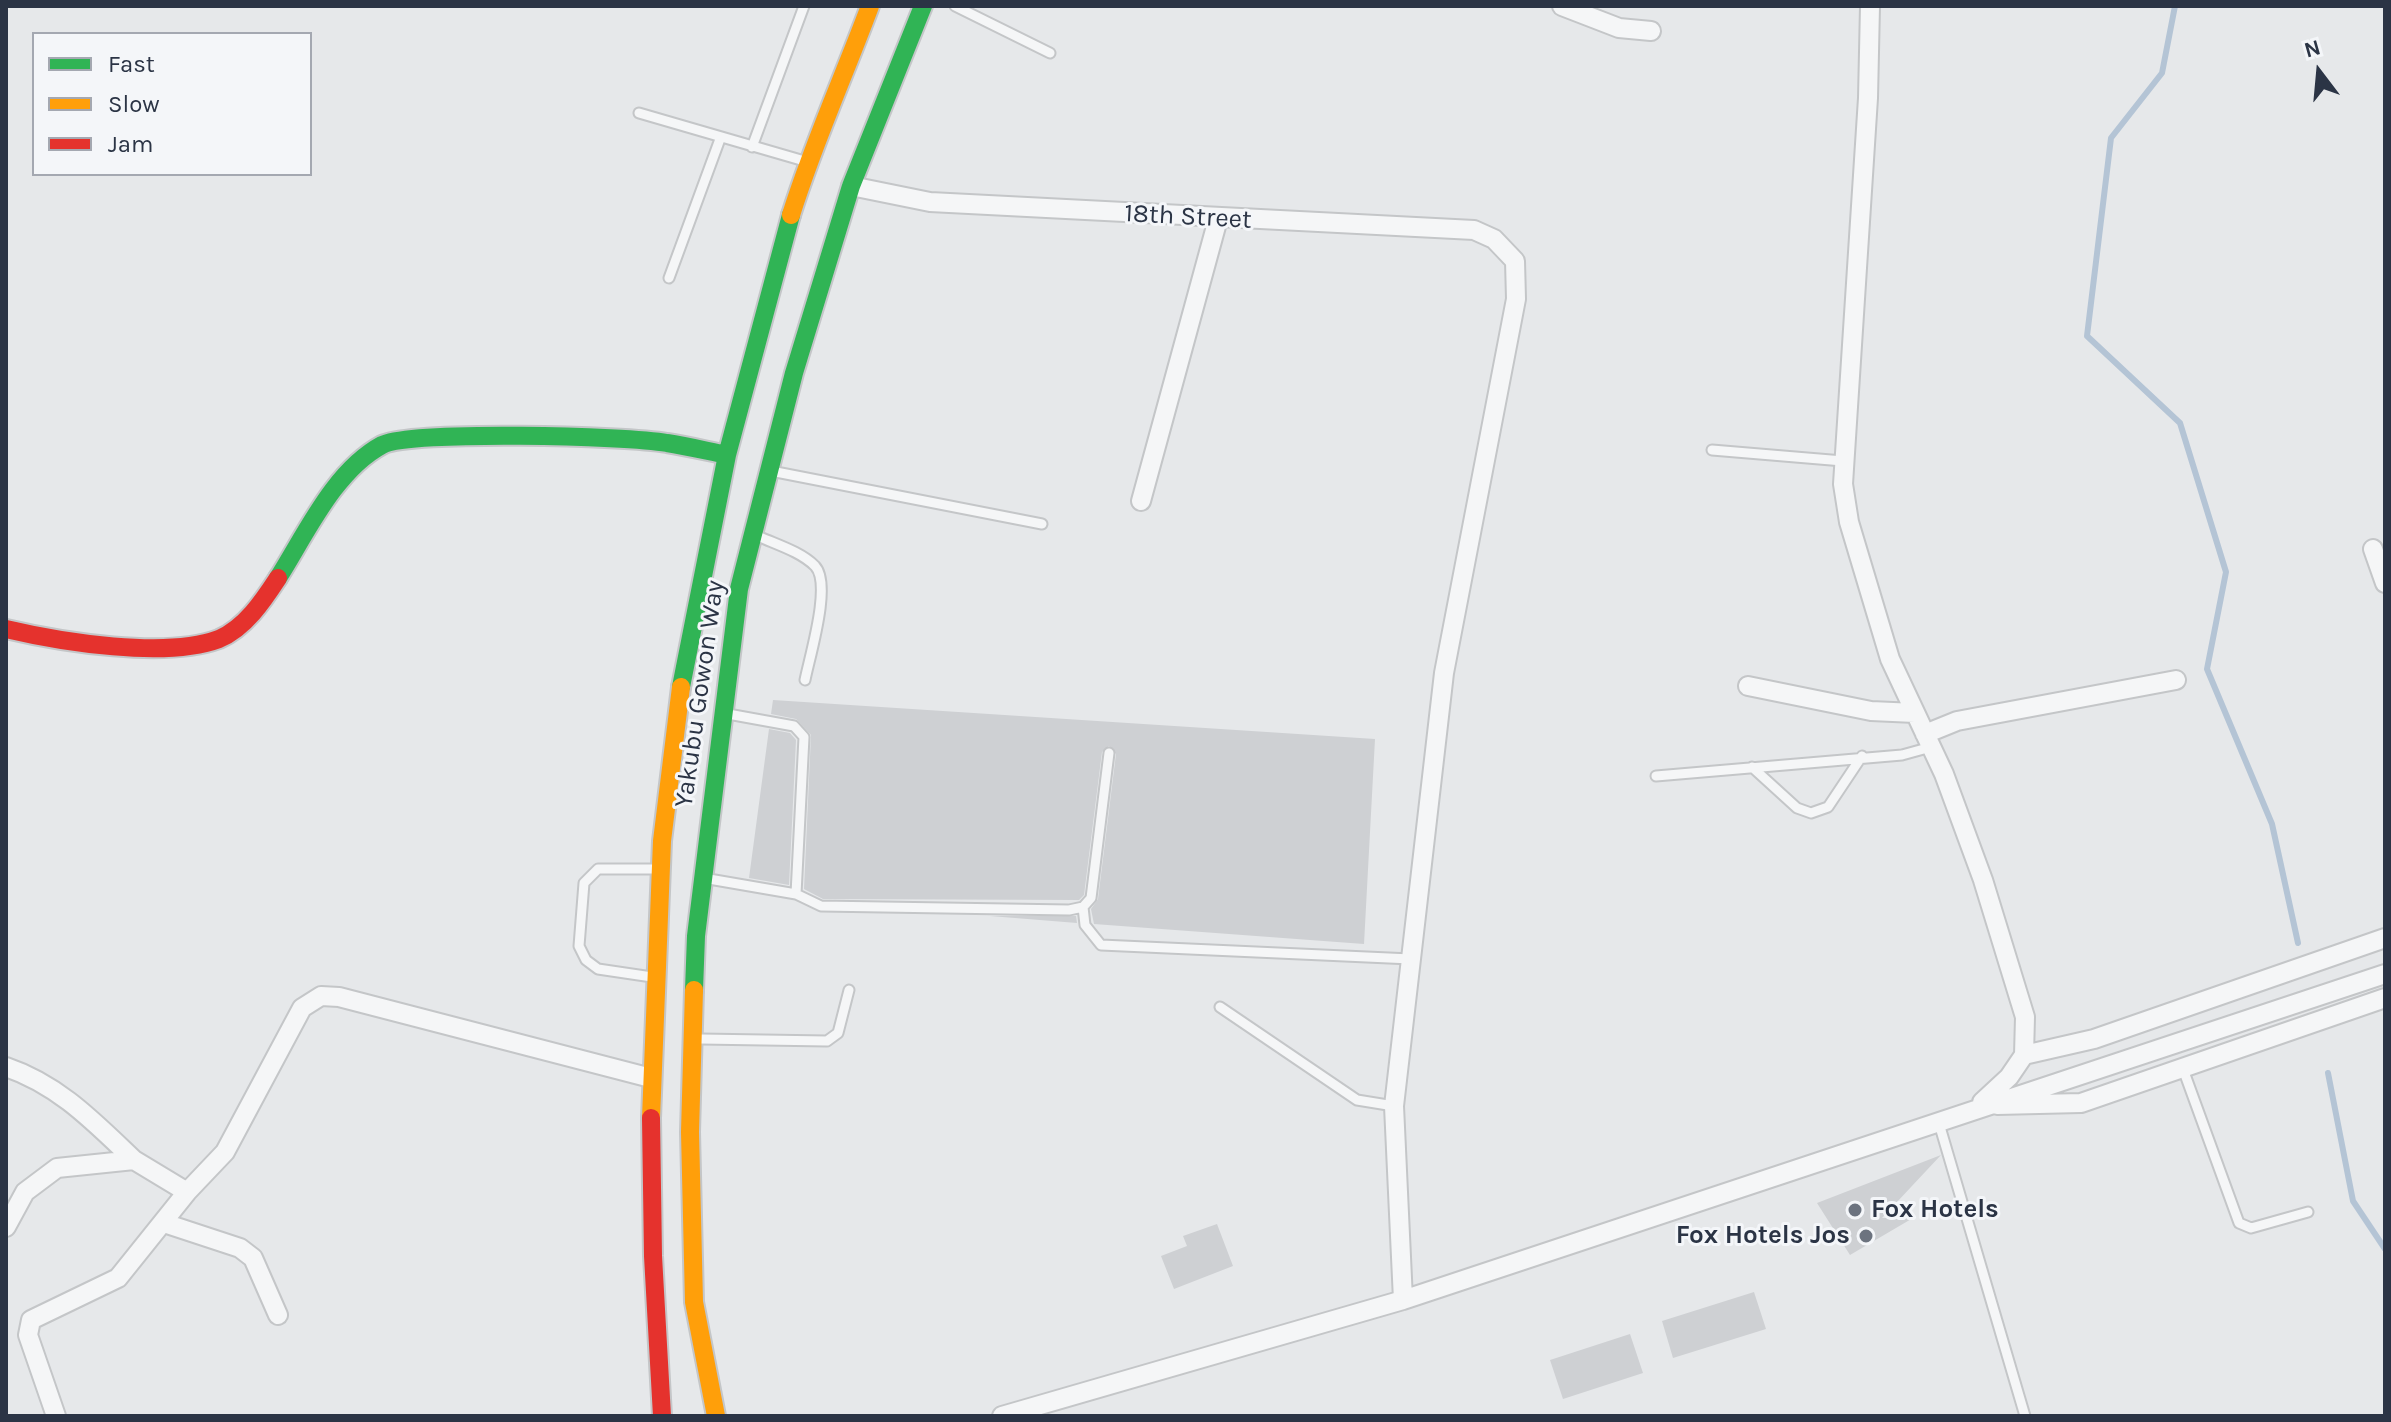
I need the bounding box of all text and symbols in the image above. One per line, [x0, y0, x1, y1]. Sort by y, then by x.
legend [32, 32, 312, 176]
north arrow [2279, 32, 2359, 112]
text: N [2301, 34, 2324, 64]
text: Fast [108, 50, 155, 78]
text: Slow [108, 90, 160, 118]
text: Jam [108, 130, 153, 158]
street label: 18th Street [1123, 198, 1253, 236]
street label: Yakubu Gowon Way [669, 578, 731, 810]
place label: Fox Hotels [1871, 1194, 1999, 1226]
marker: Fox Hotels [1846, 1201, 1864, 1219]
place label: Fox Hotels Jos [1676, 1220, 1850, 1252]
marker: Fox Hotels Jos [1857, 1227, 1875, 1245]

